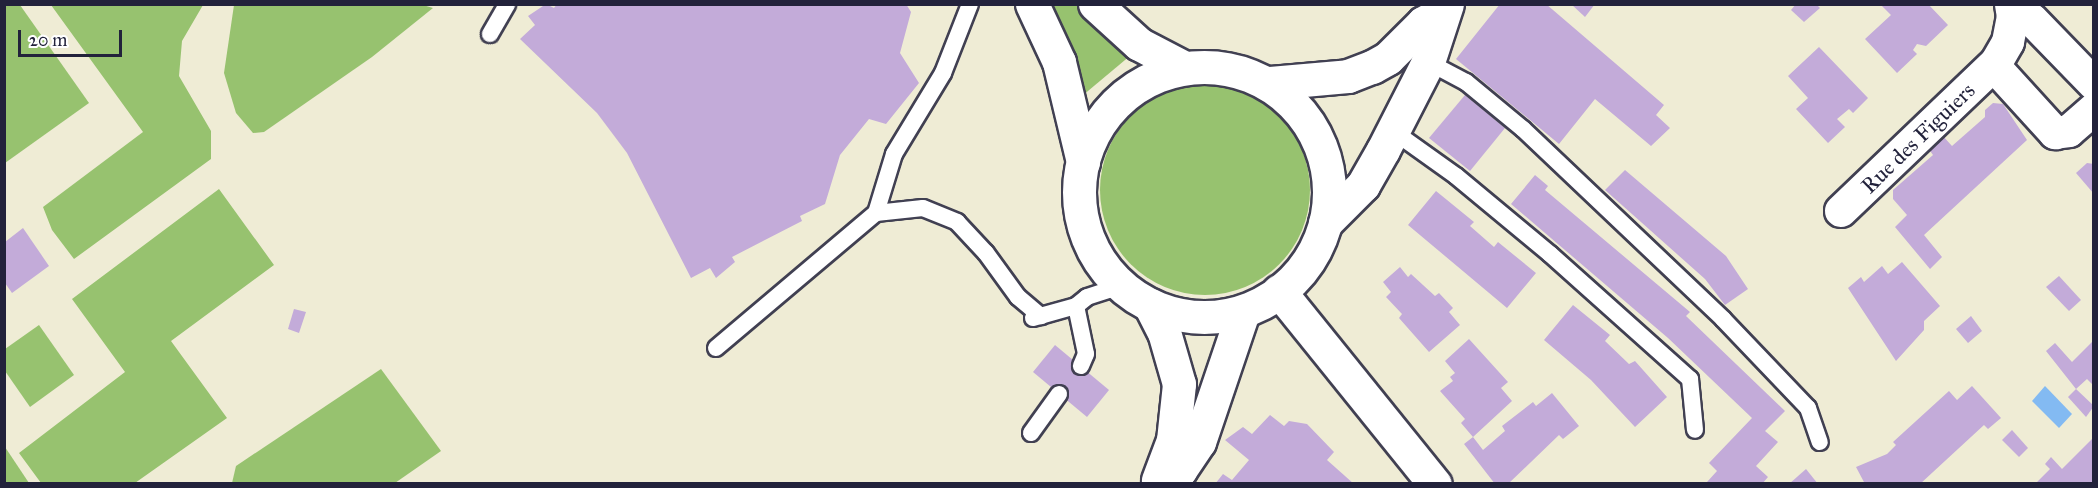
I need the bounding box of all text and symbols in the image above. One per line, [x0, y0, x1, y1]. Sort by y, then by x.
scale bar [21, 18, 124, 56]
text: 20 m [29, 29, 67, 51]
street label: Rue des Figuiers [1856, 77, 1980, 199]

